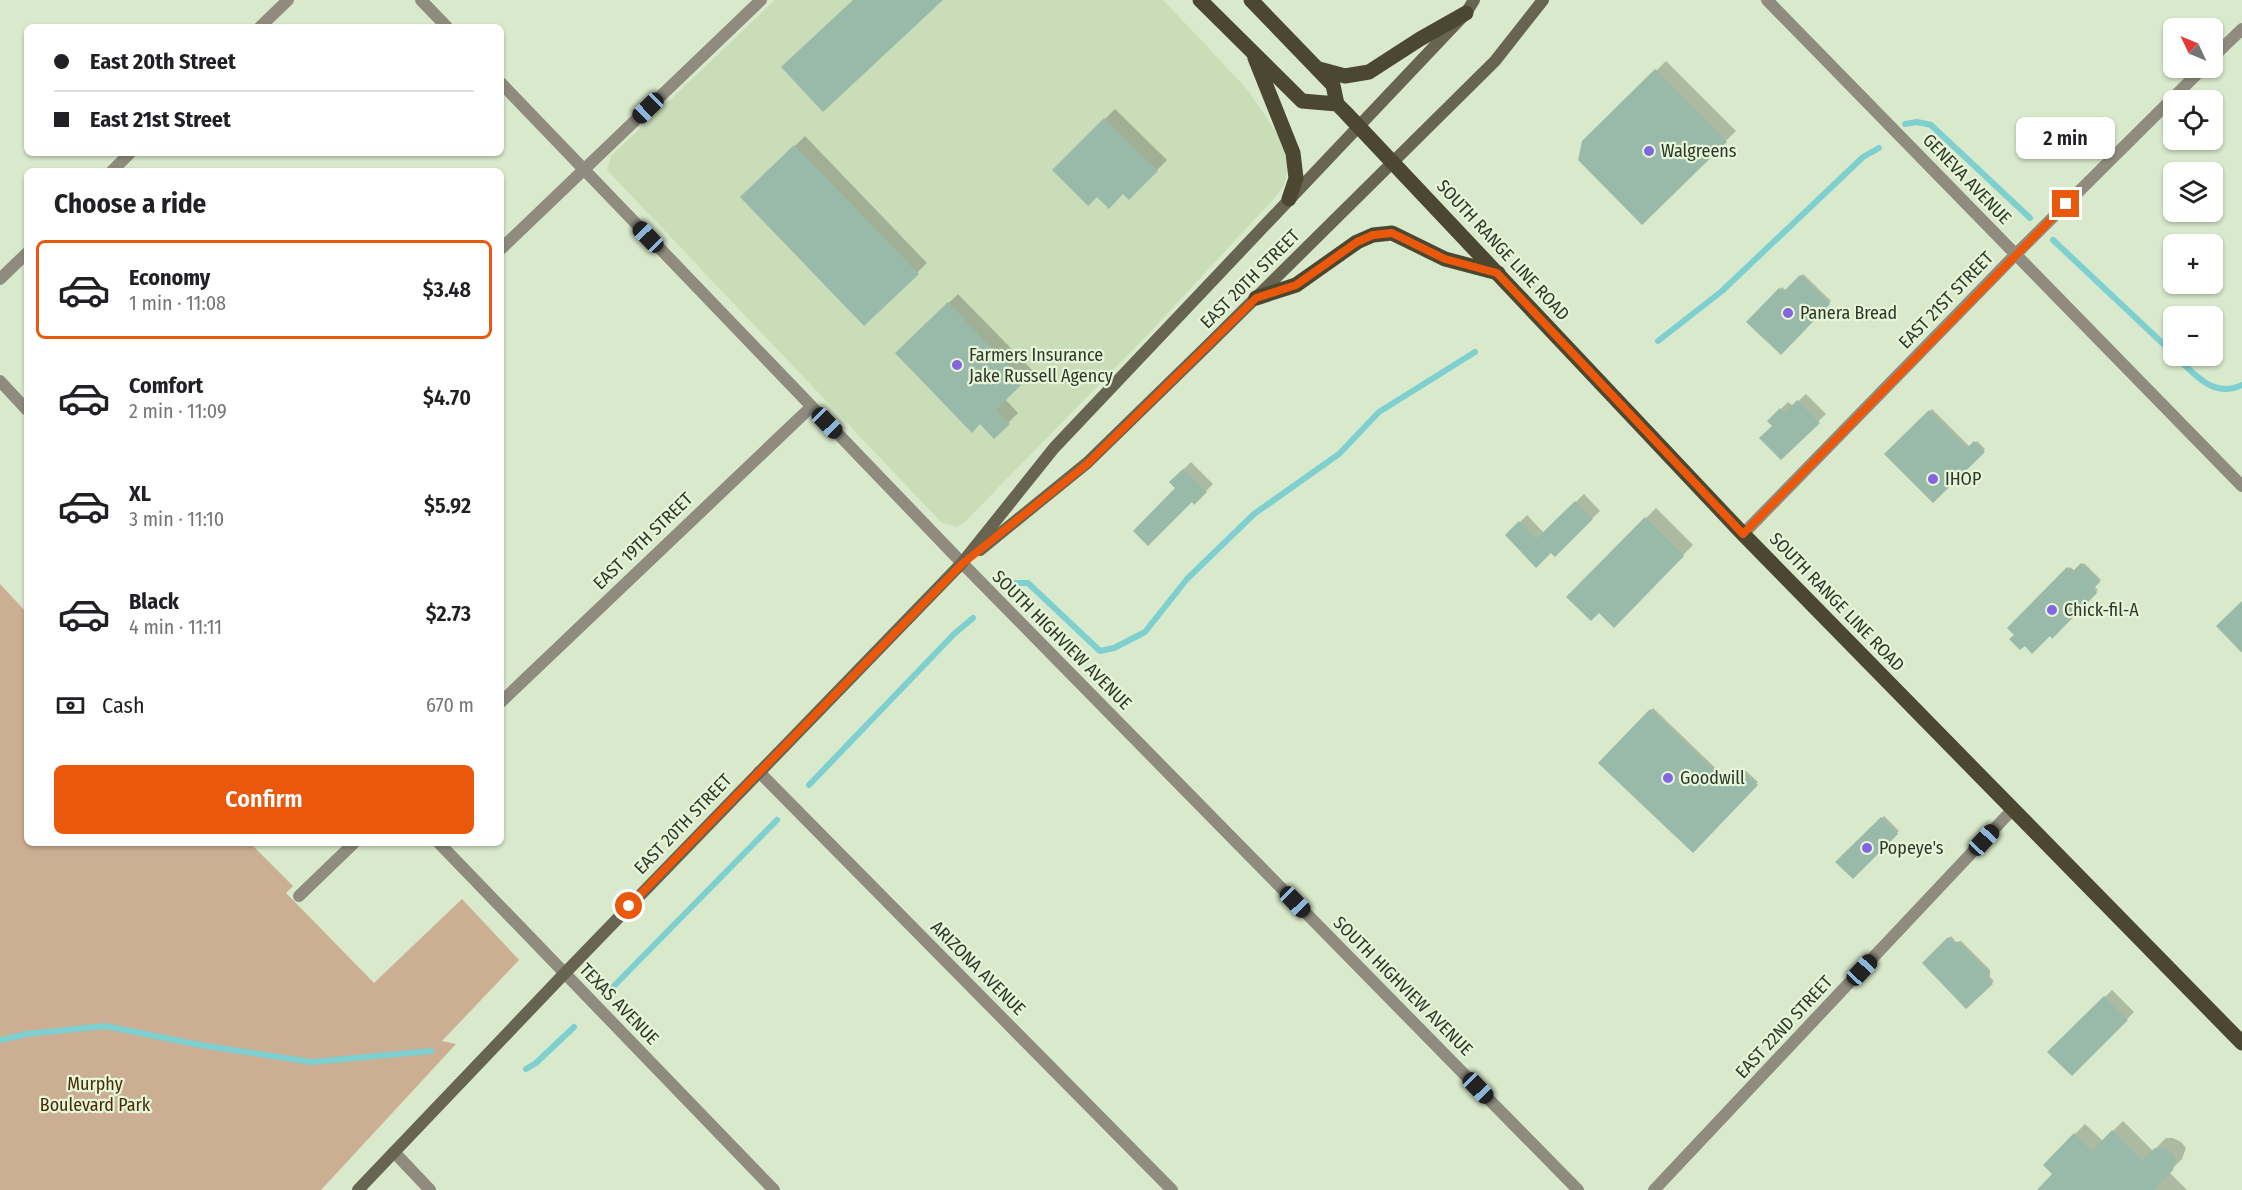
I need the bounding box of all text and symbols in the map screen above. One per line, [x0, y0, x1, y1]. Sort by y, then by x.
north arrow [2163, 18, 2223, 78]
map controls [2163, 18, 2223, 366]
text: East 20th Street [90, 48, 236, 75]
car [629, 89, 667, 127]
button: locate [2163, 90, 2223, 150]
text: East 21st Street [90, 106, 231, 133]
callout: 2 min [2016, 117, 2116, 159]
text: 2 min [2043, 126, 2088, 150]
street label: GENEVA AVENUE [1918, 129, 2016, 229]
place label: Walgreens [1661, 140, 1737, 162]
marker: Walgreens [1642, 144, 1656, 158]
button: layers [2163, 162, 2223, 222]
street label: SOUTH RANGE LINE ROAD [1432, 175, 1574, 325]
text: Choose a ride [54, 188, 206, 220]
route end [2052, 190, 2079, 217]
car [629, 218, 667, 256]
street label: EAST 20TH STREET [1196, 224, 1305, 333]
button: + [2163, 234, 2223, 294]
street label: EAST 21ST STREET [1894, 246, 1998, 353]
icon: car [57, 263, 111, 317]
text: Economy [129, 264, 210, 291]
text: $3.48 [423, 276, 471, 303]
text: 1 min · 11:08 [129, 291, 226, 315]
place label: Panera Bread [1800, 302, 1897, 324]
marker: Panera Bread [1781, 306, 1795, 320]
button: − [2163, 306, 2223, 366]
place label: Farmers Insurance Jake Russell Agency [969, 344, 1113, 387]
marker: Farmers Insurance Jake Russell Agency [950, 358, 964, 372]
icon: car [57, 371, 111, 425]
text: Comfort [129, 372, 203, 399]
text: $4.70 [423, 384, 471, 411]
text: 2 min · 11:09 [129, 399, 227, 423]
car [808, 404, 846, 442]
place label: IHOP [1945, 468, 1981, 490]
marker: IHOP [1926, 472, 1940, 486]
icon: car [57, 479, 111, 533]
text: XL [129, 480, 151, 507]
street label: EAST 19TH STREET [589, 488, 698, 594]
text: $5.92 [424, 492, 471, 519]
text: 3 min · 11:10 [129, 507, 224, 531]
street label: SOUTH RANGE LINE ROAD [1765, 528, 1909, 676]
street label: SOUTH HIGHVIEW AVENUE [988, 566, 1136, 714]
icon: car [57, 587, 111, 641]
text: Black [129, 588, 179, 615]
place label: Chick-fil-A [2064, 599, 2139, 621]
text: $2.73 [426, 600, 471, 627]
marker: Chick-fil-A [2045, 603, 2059, 617]
text: 4 min · 11:11 [129, 615, 222, 639]
icon: cash [54, 689, 87, 722]
text: Cash [102, 692, 145, 719]
text: 670 m [426, 693, 474, 717]
button: Confirm [54, 765, 474, 834]
place label: Goodwill [1680, 767, 1745, 789]
street label: EAST 20TH STREET [630, 769, 737, 879]
marker: Goodwill [1661, 771, 1675, 785]
car [1965, 821, 2003, 859]
place label: Popeye's [1879, 837, 1944, 859]
marker: Popeye's [1860, 841, 1874, 855]
car [1276, 883, 1314, 921]
route start [615, 892, 642, 919]
street label: SOUTH HIGHVIEW AVENUE [1329, 912, 1477, 1060]
street label: ARIZONA AVENUE [926, 916, 1030, 1020]
car [1843, 951, 1881, 989]
street label: TEXAS AVENUE [575, 959, 663, 1049]
street label: EAST 22ND STREET [1731, 971, 1838, 1083]
car [1459, 1069, 1497, 1107]
park label: Murphy Boulevard Park [40, 1073, 151, 1116]

